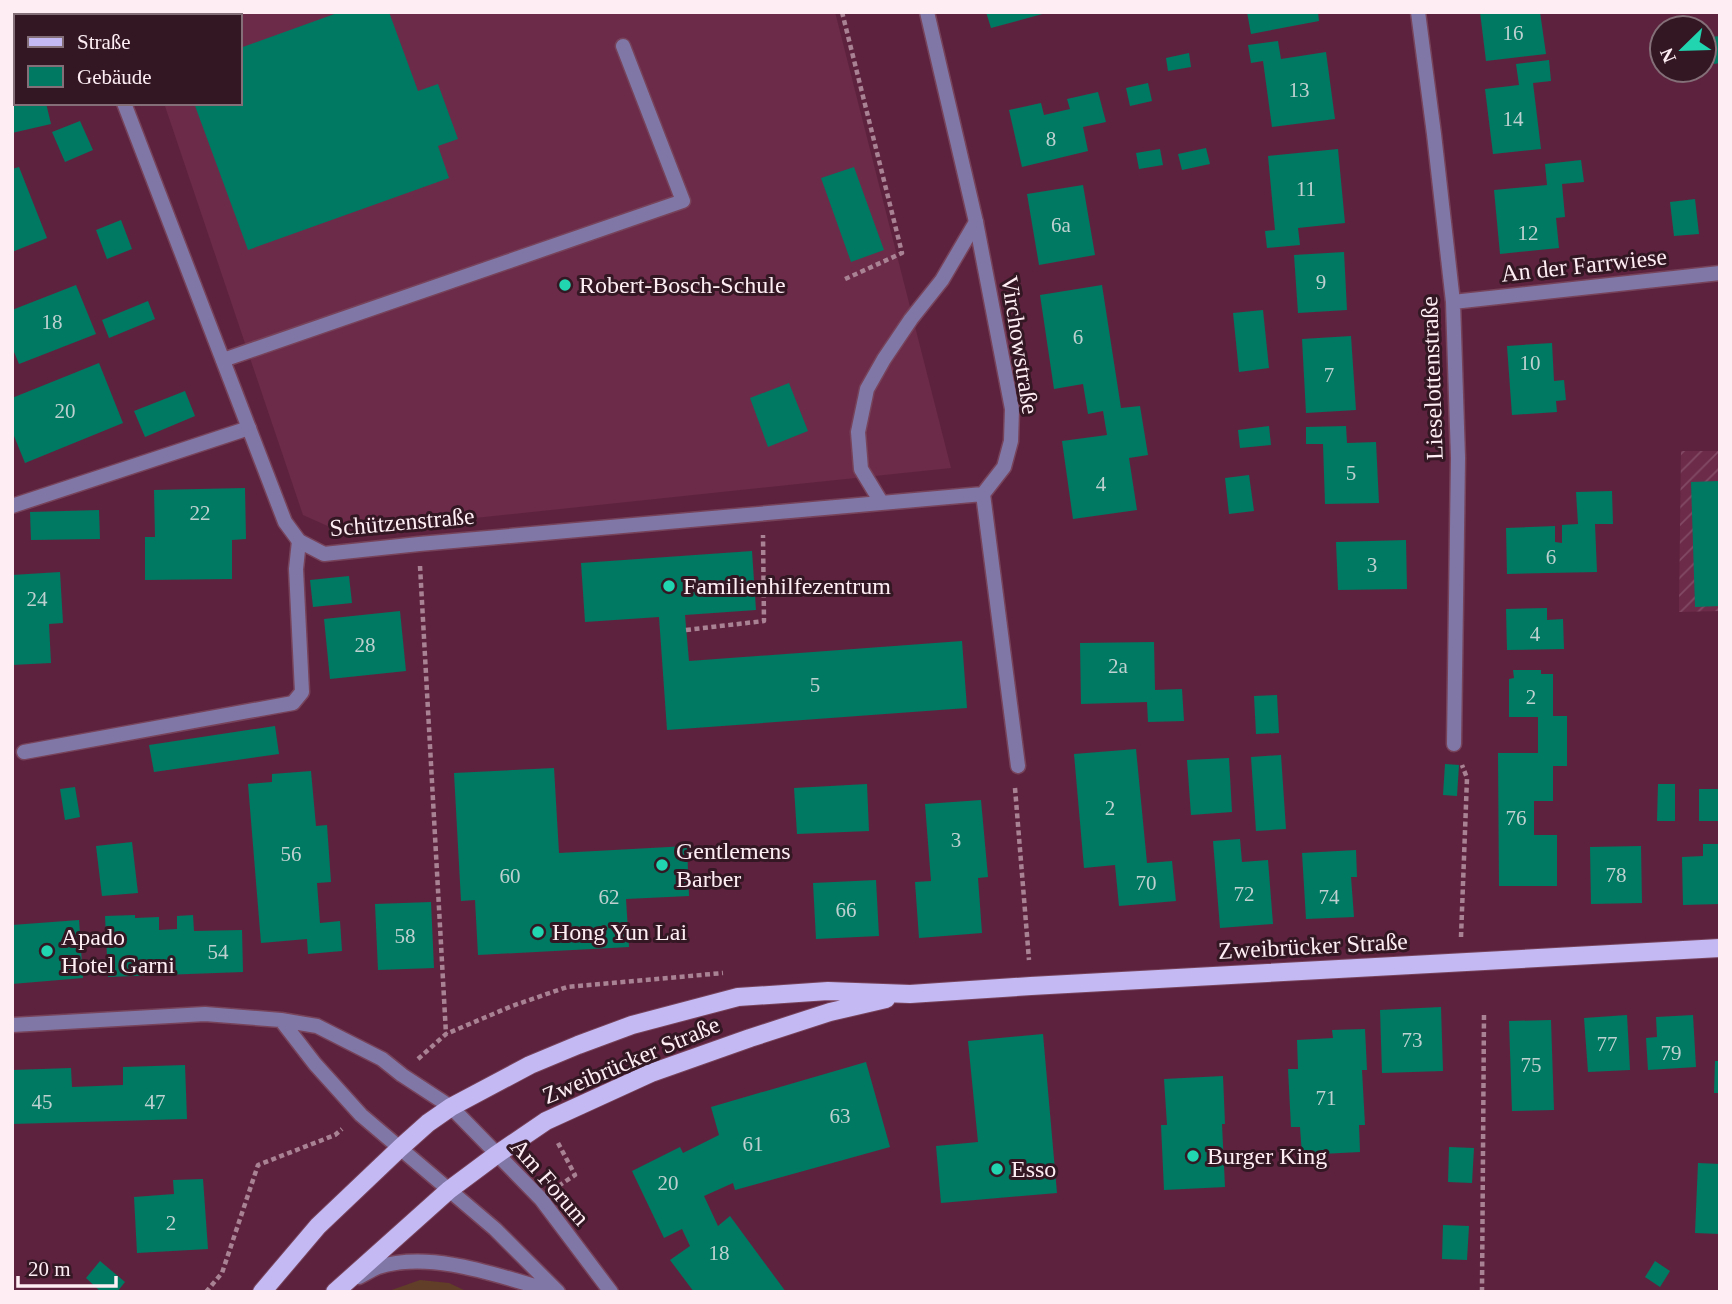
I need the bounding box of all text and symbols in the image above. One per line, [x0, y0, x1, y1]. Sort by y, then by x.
legend [14, 14, 242, 105]
north arrow [1648, 14, 1718, 84]
house number: 16 [1503, 21, 1524, 45]
text: Straße [77, 30, 131, 54]
text: N [1655, 45, 1680, 66]
text: Gebäude [77, 65, 152, 89]
house number: 13 [1289, 78, 1310, 102]
house number: 14 [1503, 107, 1524, 131]
house number: 8 [1046, 127, 1056, 151]
house number: 11 [1296, 177, 1316, 201]
house number: 6a [1051, 213, 1072, 237]
house number: 12 [1518, 221, 1539, 245]
street label: An der Farrwiese [1500, 243, 1668, 287]
house number: 9 [1316, 270, 1326, 294]
place label: Robert-Bosch-Schule [579, 272, 786, 298]
street label: Virchowstraße [996, 274, 1044, 416]
marker: Robert-Bosch-Schule [557, 277, 573, 293]
street label: Lieselottenstraße [1416, 296, 1448, 460]
house number: 18 [42, 310, 63, 334]
house number: 6 [1073, 325, 1083, 349]
house number: 10 [1520, 351, 1541, 375]
house number: 7 [1324, 363, 1334, 387]
house number: 20 [55, 399, 76, 423]
house number: 5 [1346, 461, 1356, 485]
house number: 4 [1096, 472, 1107, 496]
house number: 22 [190, 501, 211, 525]
street label: Schützenstraße [329, 503, 475, 541]
house number: 6 [1546, 545, 1556, 569]
house number: 3 [1367, 553, 1377, 577]
place label: Familienhilfezentrum [683, 573, 891, 599]
marker: Familienhilfezentrum [661, 578, 677, 594]
house number: 24 [27, 587, 48, 611]
house number: 4 [1530, 622, 1541, 646]
house number: 28 [355, 633, 376, 657]
house number: 2a [1108, 654, 1129, 678]
house number: 5 [810, 673, 820, 697]
house number: 2 [1526, 685, 1536, 709]
house number: 2 [1105, 796, 1115, 820]
house number: 76 [1506, 806, 1527, 830]
house number: 3 [951, 828, 961, 852]
place label: Gentlemens Barber [676, 838, 791, 892]
house number: 56 [281, 842, 302, 866]
marker: Gentlemens Barber [654, 857, 670, 873]
house number: 78 [1606, 863, 1627, 887]
house number: 60 [500, 864, 521, 888]
house number: 70 [1136, 871, 1157, 895]
house number: 72 [1234, 882, 1255, 906]
house number: 62 [599, 885, 620, 909]
house number: 74 [1319, 885, 1340, 909]
house number: 66 [836, 898, 857, 922]
place label: Hong Yun Lai [552, 919, 687, 945]
place label: Apado Hotel Garni [61, 924, 175, 978]
house number: 58 [395, 924, 416, 948]
marker: Hong Yun Lai [530, 924, 546, 940]
street label: Zweibrücker Straße [1217, 928, 1409, 964]
house number: 54 [208, 940, 229, 964]
marker: Apado Hotel Garni [39, 943, 55, 959]
street label: Zweibrücker Straße [539, 1011, 723, 1109]
house number: 73 [1402, 1028, 1423, 1052]
house number: 77 [1597, 1032, 1618, 1056]
house number: 79 [1661, 1041, 1682, 1065]
house number: 75 [1521, 1053, 1542, 1077]
house number: 71 [1316, 1086, 1337, 1110]
house number: 45 [32, 1090, 53, 1114]
house number: 47 [145, 1090, 166, 1114]
house number: 63 [830, 1104, 851, 1128]
house number: 61 [743, 1132, 764, 1156]
street label: Am Forum [505, 1133, 595, 1231]
place label: Burger King [1207, 1143, 1327, 1169]
marker: Burger King [1185, 1148, 1201, 1164]
place label: Esso [1011, 1156, 1056, 1182]
marker: Esso [989, 1161, 1005, 1177]
house number: 20 [658, 1171, 679, 1195]
house number: 2 [166, 1211, 176, 1235]
house number: 18 [709, 1241, 730, 1265]
scale bar [18, 1244, 116, 1288]
text: 20 m [28, 1257, 71, 1281]

